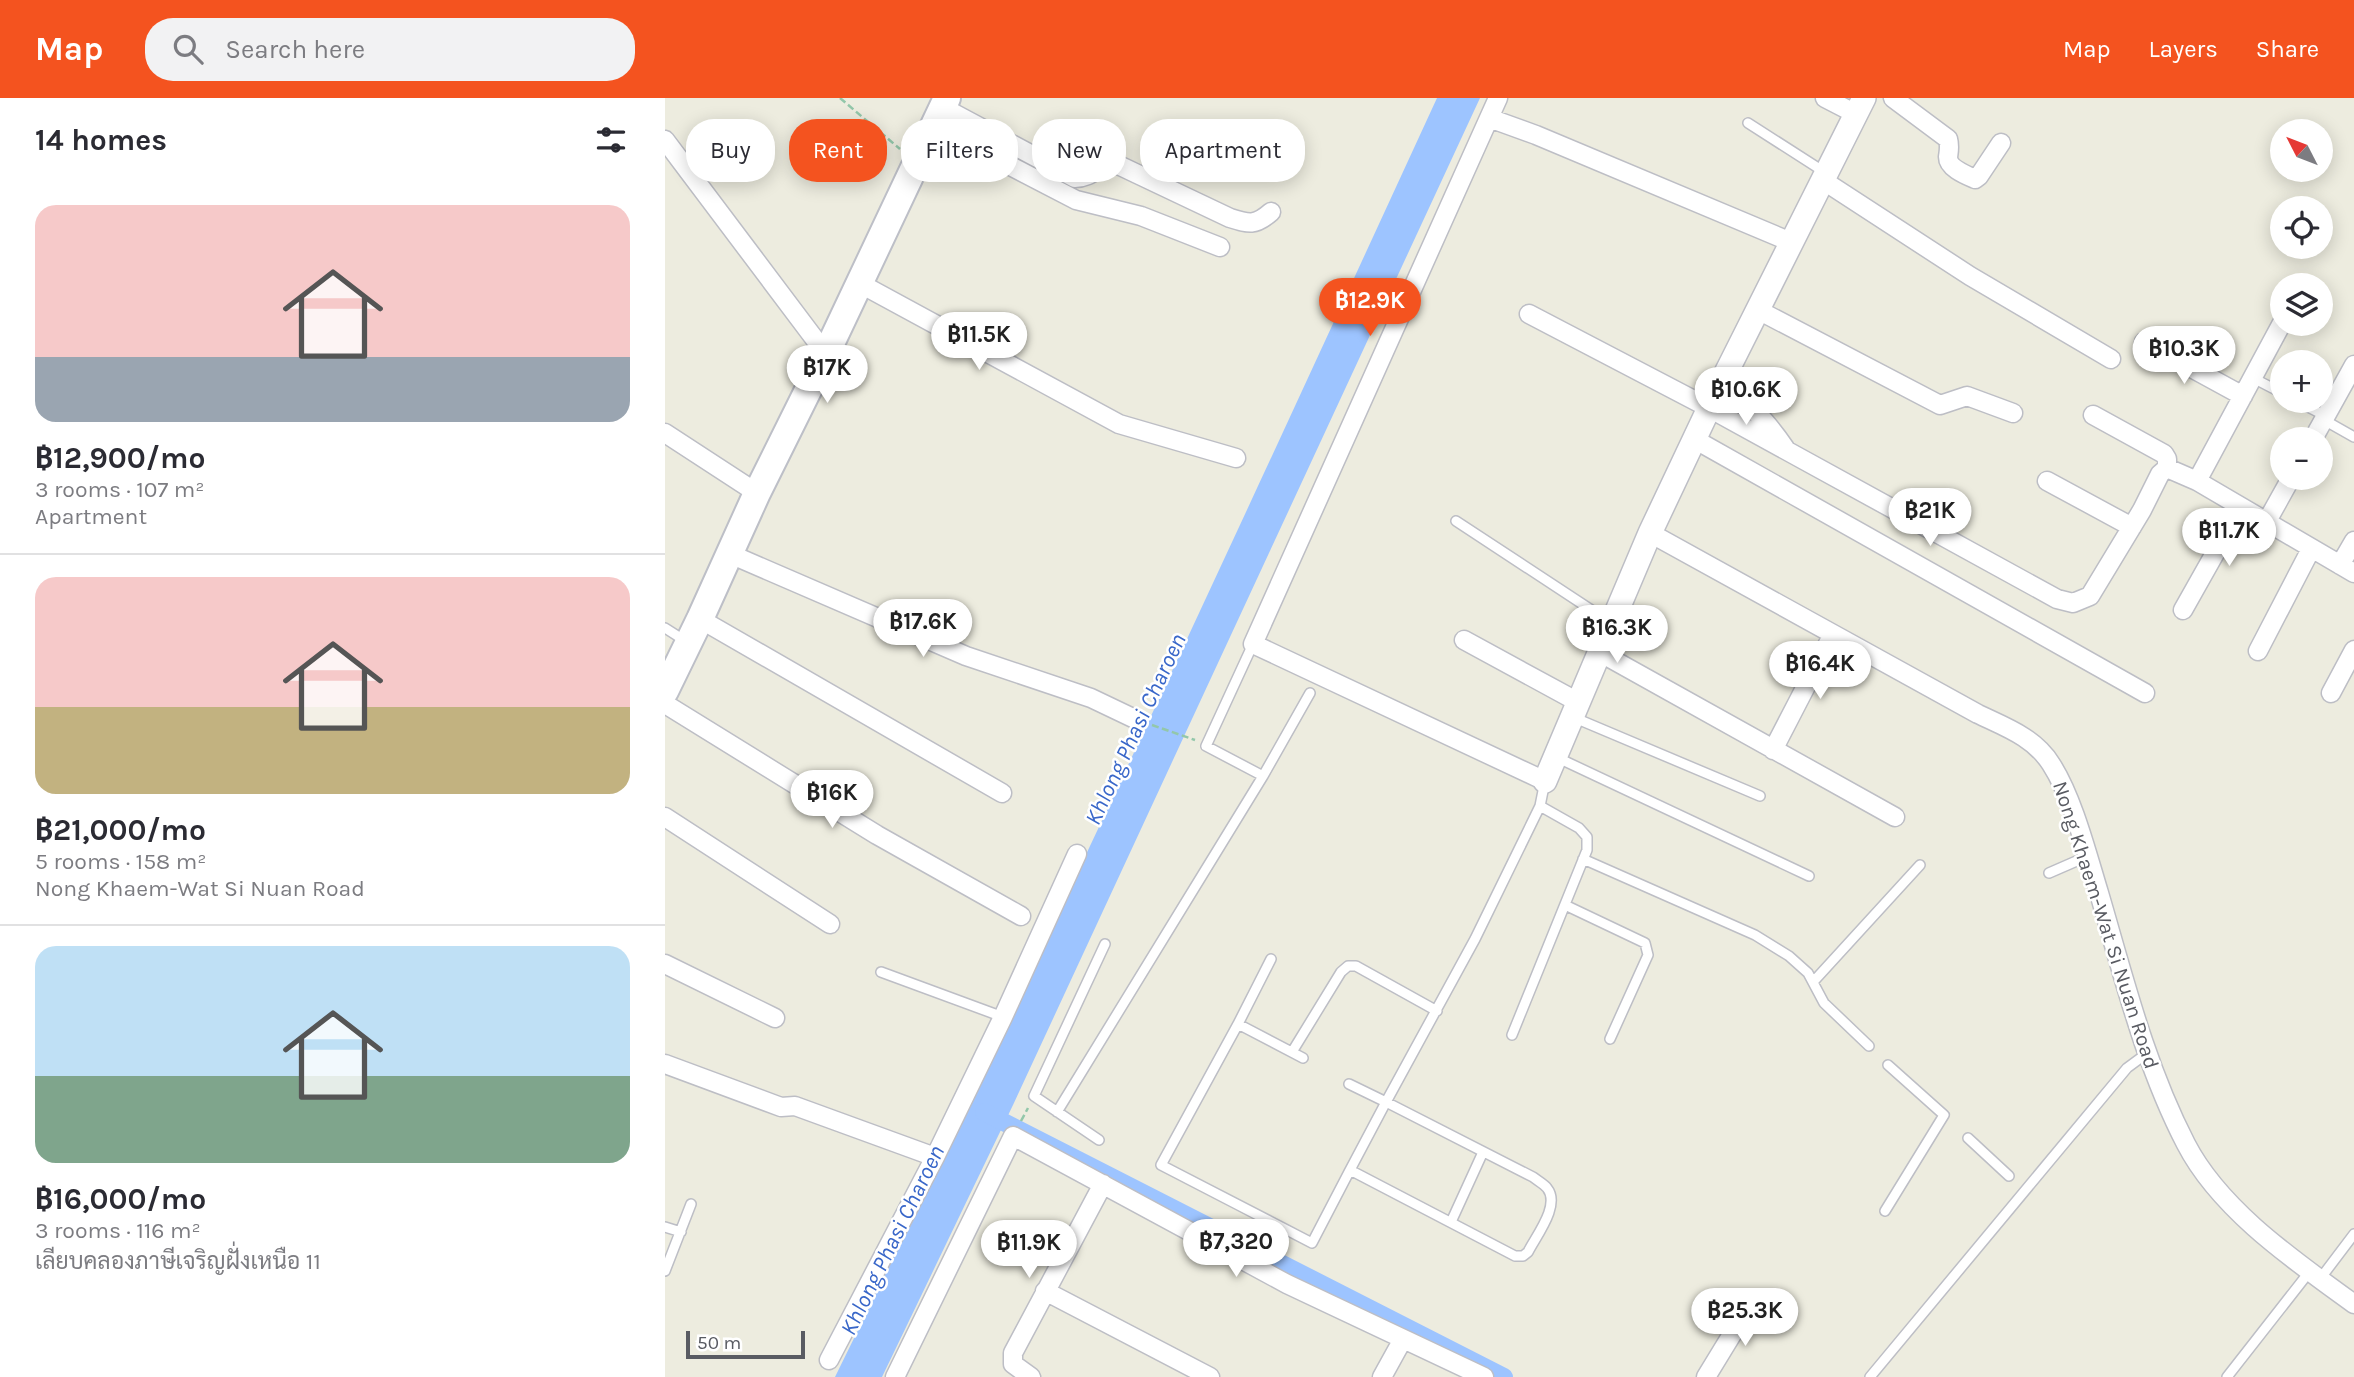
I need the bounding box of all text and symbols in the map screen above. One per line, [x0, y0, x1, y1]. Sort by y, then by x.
search box [145, 18, 635, 81]
text: Map [35, 30, 103, 68]
icon: search [169, 30, 207, 68]
text: Search here [225, 34, 365, 65]
text: Map [2063, 35, 2111, 63]
text: Layers [2149, 35, 2218, 63]
text: Share [2256, 35, 2319, 63]
chip: Buy [686, 119, 775, 182]
chip: Rent [789, 119, 887, 182]
chip: Filters [901, 119, 1018, 182]
chip: New [1032, 119, 1126, 182]
chip: Apartment [1140, 119, 1305, 182]
north arrow [2270, 119, 2333, 182]
map controls [2270, 119, 2333, 490]
icon: filters [592, 121, 630, 159]
text: 14 homes [35, 122, 167, 158]
button: locate [2270, 196, 2333, 259]
icon: home [270, 251, 396, 377]
button: layers [2270, 273, 2333, 336]
pin: ฿12.9K [1313, 278, 1427, 338]
text: ฿12.9K [1335, 287, 1405, 314]
pin: ฿11.5K [922, 313, 1036, 372]
text: ฿11.5K [947, 321, 1011, 348]
pin: ฿10.3K [2127, 327, 2241, 386]
text: ฿10.3K [2149, 335, 2219, 362]
pin: ฿17K [786, 345, 868, 405]
button: + [2270, 350, 2333, 413]
text: ฿17K [803, 354, 851, 381]
pin: ฿10.6K [1689, 368, 1803, 427]
text: ฿10.6K [1711, 376, 1781, 403]
button: − [2270, 427, 2333, 490]
text: ฿12,900/mo [35, 440, 205, 476]
text: 3 rooms · 107 m² [35, 476, 204, 503]
pin: ฿21K [1889, 489, 1971, 548]
text: ฿21K [1904, 497, 1956, 524]
text: Apartment [35, 503, 147, 530]
pin: ฿11.7K [2172, 508, 2286, 568]
text: ฿11.7K [2198, 517, 2260, 544]
pin: ฿17.6K [866, 600, 980, 659]
pin: ฿16.3K [1560, 606, 1674, 665]
text: ฿17.6K [889, 608, 957, 635]
text: ฿16.3K [1582, 614, 1652, 641]
icon: home [270, 623, 396, 749]
water label: Khlong Phasi Charoen [1079, 629, 1192, 829]
pin: ฿16.4K [1763, 642, 1877, 701]
text: ฿16.4K [1785, 650, 1855, 677]
pin: ฿16K [791, 770, 873, 830]
street label: Nong Khaem-Wat Si Nuan Road [2048, 778, 2164, 1072]
text: ฿16K [806, 779, 858, 806]
text: ฿21,000/mo [35, 812, 206, 848]
text: 5 rooms · 158 m² [35, 848, 206, 875]
text: Nong Khaem-Wat Si Nuan Road [35, 875, 365, 902]
icon: home [270, 992, 396, 1118]
water label: Khlong Phasi Charoen [835, 1141, 950, 1340]
text: ฿16,000/mo [35, 1181, 206, 1217]
text: 3 rooms · 116 m² [35, 1217, 201, 1244]
pin: ฿11.9K [972, 1220, 1086, 1280]
pin: ฿7,320 [1179, 1220, 1293, 1279]
text: ฿7,320 [1199, 1228, 1273, 1255]
text: ฿11.9K [997, 1229, 1061, 1256]
text: เลียบคลองภาษีเจริญฝั่งเหนือ 11 [35, 1248, 321, 1275]
pin: ฿25.3K [1688, 1288, 1802, 1348]
text: ฿25.3K [1707, 1297, 1783, 1324]
scale bar [686, 1328, 805, 1360]
text: 50 m [697, 1332, 741, 1354]

